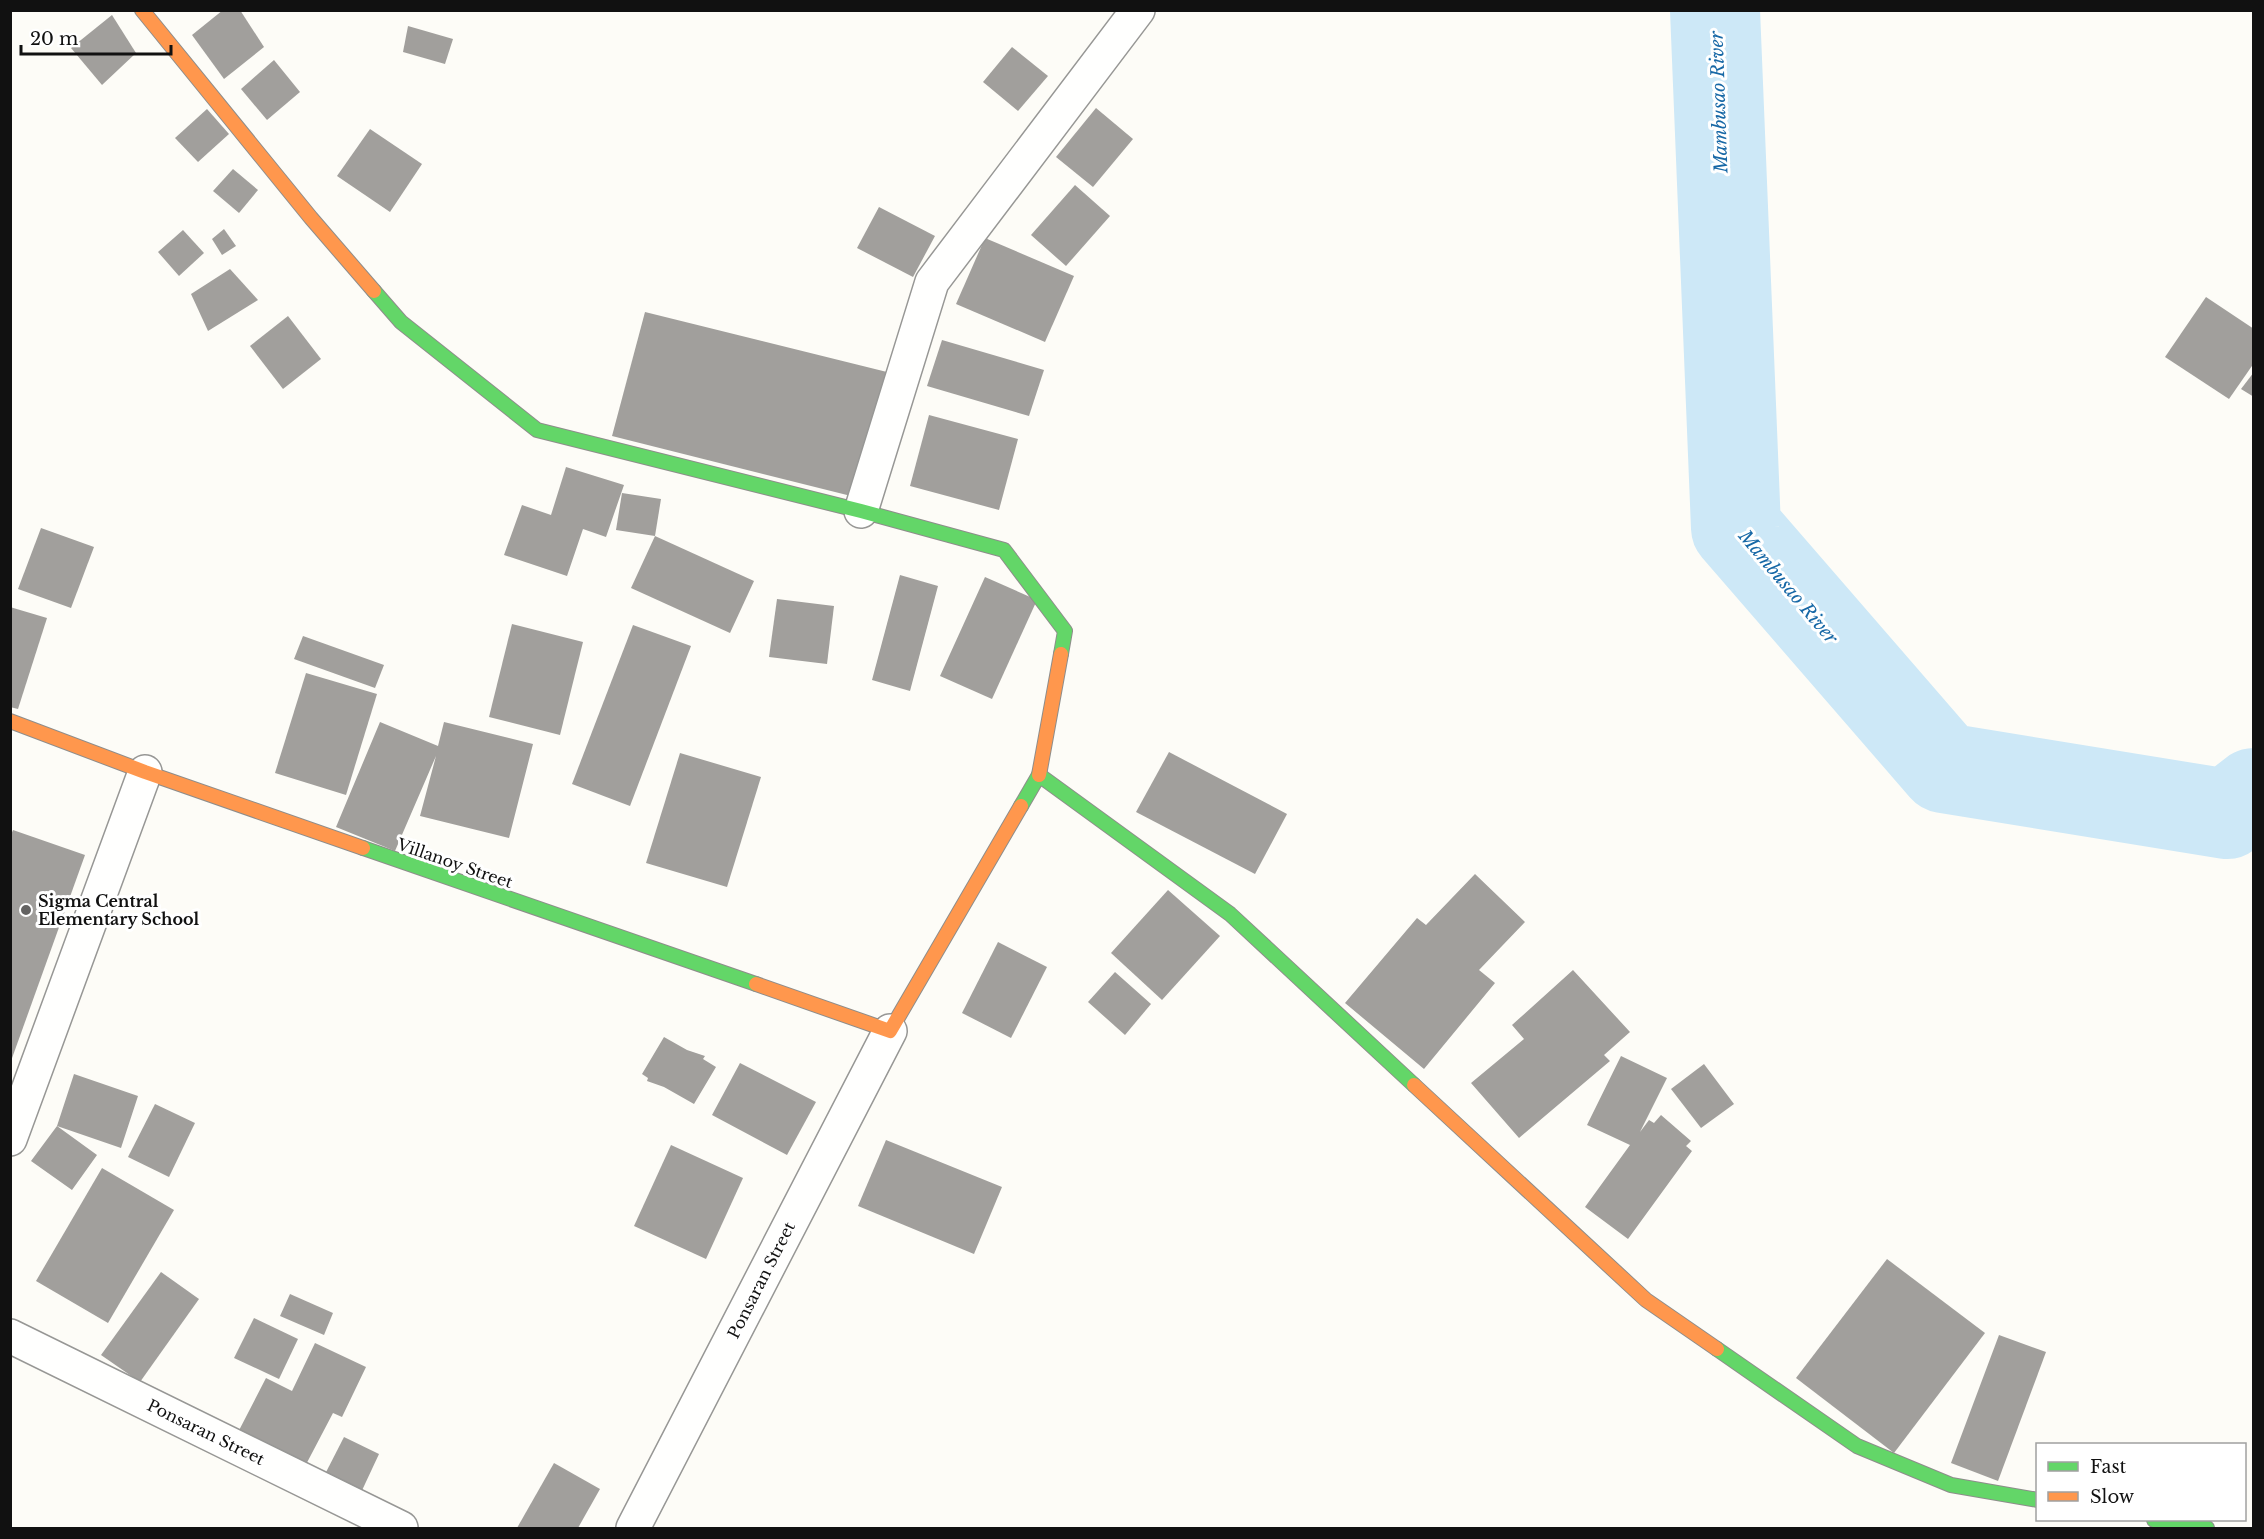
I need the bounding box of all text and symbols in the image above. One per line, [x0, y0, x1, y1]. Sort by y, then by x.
scale bar [21, 18, 171, 56]
text: 20 m [30, 28, 78, 50]
water label: Mambusao River [1706, 30, 1733, 174]
water label: Mambusao River [1733, 525, 1843, 649]
street label: Villanoy Street [394, 834, 515, 892]
place label: Sigma Central Elementary School [38, 891, 200, 929]
marker: Sigma Central Elementary School [19, 903, 33, 917]
street label: Ponsaran Street [723, 1218, 799, 1342]
street label: Ponsaran Street [144, 1395, 268, 1469]
legend [2036, 1443, 2246, 1521]
text: Fast [2090, 1456, 2127, 1478]
text: Slow [2090, 1486, 2135, 1508]

